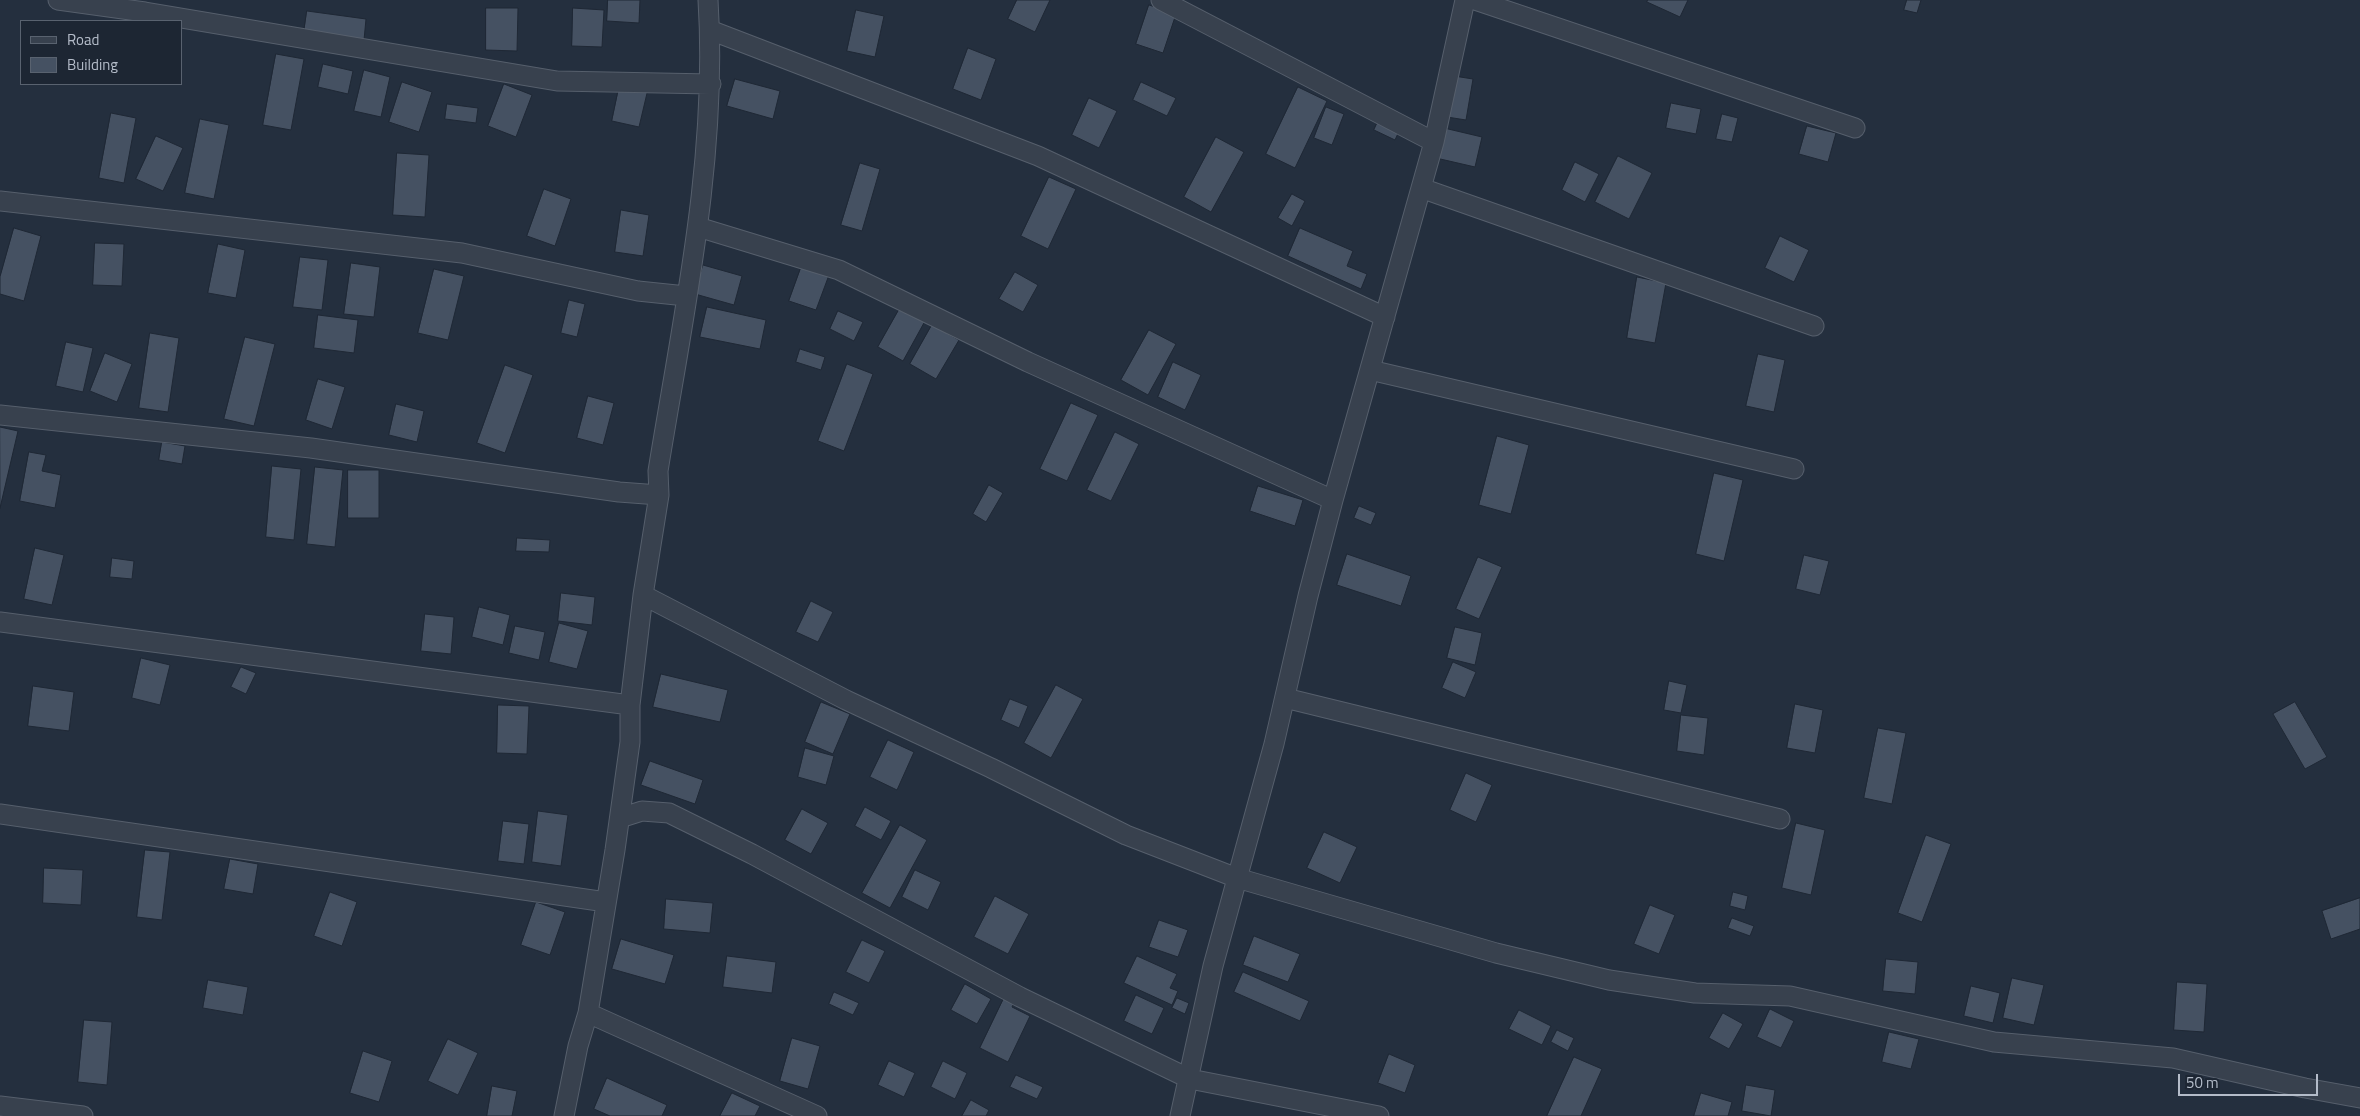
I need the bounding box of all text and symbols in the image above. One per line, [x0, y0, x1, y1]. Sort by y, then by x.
legend [20, 20, 182, 85]
text: Road [67, 28, 99, 51]
text: Building [67, 53, 118, 76]
scale bar [2180, 1064, 2320, 1096]
text: 50 m [2186, 1071, 2219, 1094]

